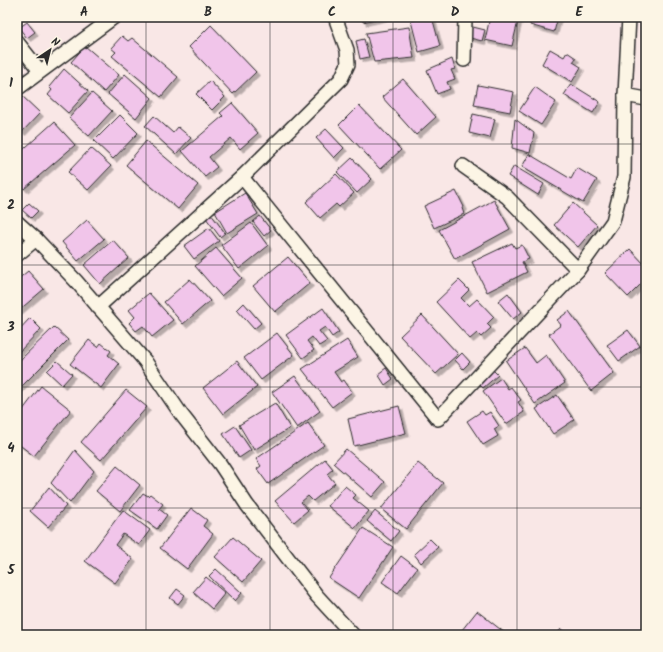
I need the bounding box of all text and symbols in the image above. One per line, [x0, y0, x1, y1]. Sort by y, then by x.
text: A [80, 2, 88, 23]
text: B [204, 2, 212, 23]
text: C [328, 2, 336, 23]
text: D [451, 2, 460, 23]
text: E [575, 2, 583, 23]
north arrow [30, 30, 70, 70]
text: N [47, 33, 63, 52]
text: 1 [9, 73, 13, 94]
text: 2 [7, 195, 15, 216]
text: 3 [6, 317, 15, 338]
text: 4 [7, 438, 15, 459]
text: 5 [7, 560, 16, 581]

